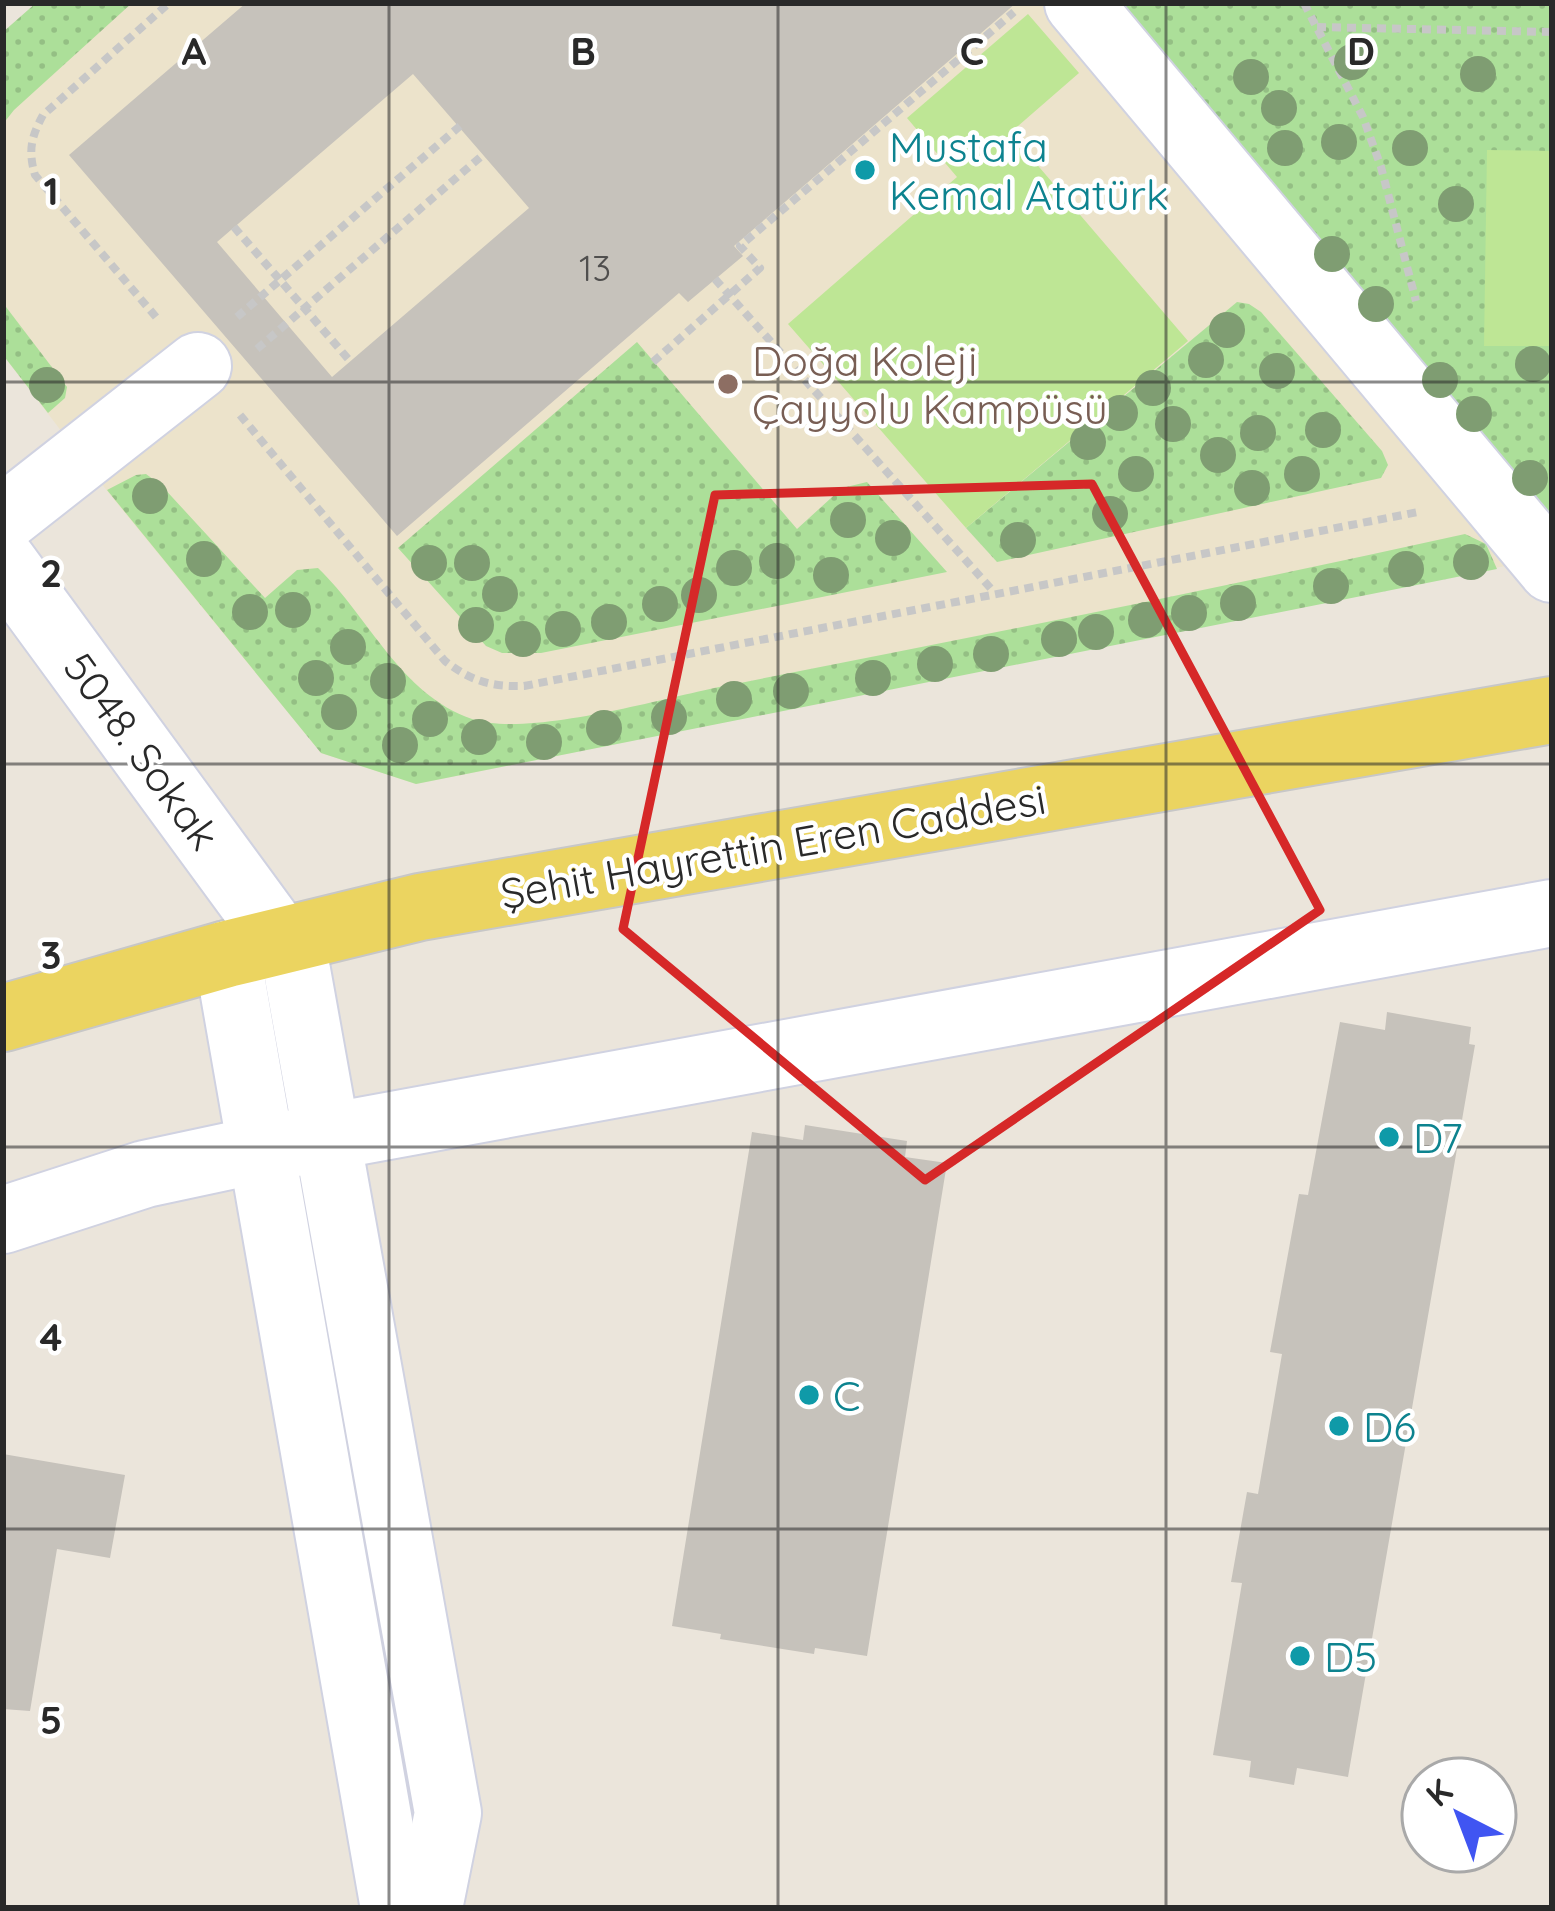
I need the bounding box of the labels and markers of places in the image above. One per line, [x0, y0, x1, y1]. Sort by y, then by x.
place label: Mustafa Kemal Atatürk [889, 120, 1169, 221]
marker: Mustafa Kemal Atatürk [852, 157, 878, 183]
place label: Doğa Koleji Çayyolu Kampüsü [752, 334, 1108, 435]
marker: Doğa Koleji Çayyolu Kampüsü [715, 371, 741, 397]
place label: D7 [1413, 1111, 1462, 1164]
marker: D7 [1376, 1124, 1402, 1150]
place label: C [833, 1369, 860, 1422]
marker: C [796, 1382, 822, 1408]
place label: D6 [1363, 1400, 1416, 1453]
marker: D6 [1326, 1413, 1352, 1439]
place label: D5 [1324, 1630, 1377, 1683]
marker: D5 [1287, 1643, 1313, 1669]

